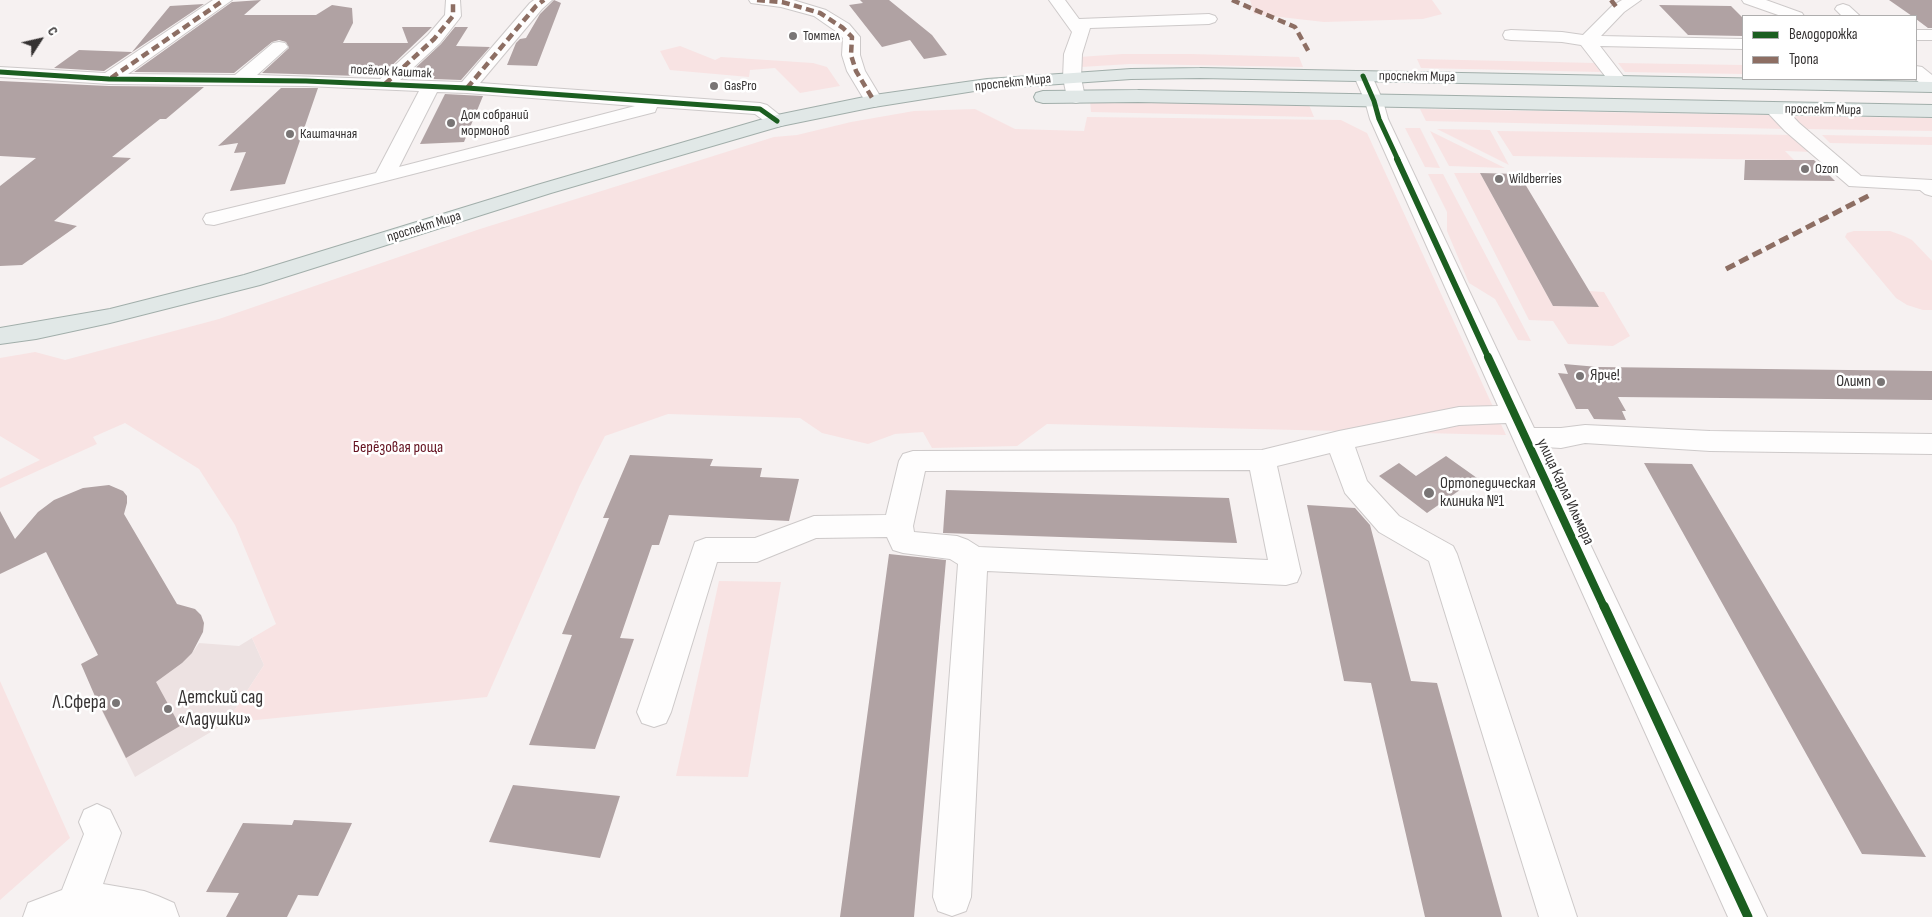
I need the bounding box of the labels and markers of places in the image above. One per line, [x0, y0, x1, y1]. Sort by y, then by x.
place label: Томтел [803, 28, 840, 44]
marker: Томтел [787, 30, 799, 42]
place label: GasPro [724, 78, 757, 94]
marker: GasPro [708, 80, 720, 92]
place label: Дом собраний мормонов [461, 107, 529, 140]
marker: Дом собраний мормонов [445, 117, 457, 129]
place label: Каштачная [300, 126, 357, 142]
marker: Каштачная [284, 128, 296, 140]
place label: Ozon [1815, 161, 1839, 177]
marker: Ozon [1799, 163, 1811, 175]
place label: Wildberries [1509, 171, 1562, 187]
marker: Wildberries [1493, 173, 1505, 185]
place label: Ярче! [1590, 366, 1620, 386]
marker: Ярче! [1574, 370, 1586, 382]
place label: Олимп [1836, 372, 1871, 392]
marker: Олимп [1875, 376, 1887, 388]
place label: Ортопедическая клиника №1 [1440, 474, 1536, 512]
marker: Ортопедическая клиника №1 [1422, 486, 1436, 500]
place label: Детский сад «Ладушки» [178, 687, 263, 731]
place label: Л.Сфера [53, 692, 106, 714]
marker: Л.Сфера [110, 697, 122, 709]
marker: Детский сад «Ладушки» [162, 703, 174, 715]

